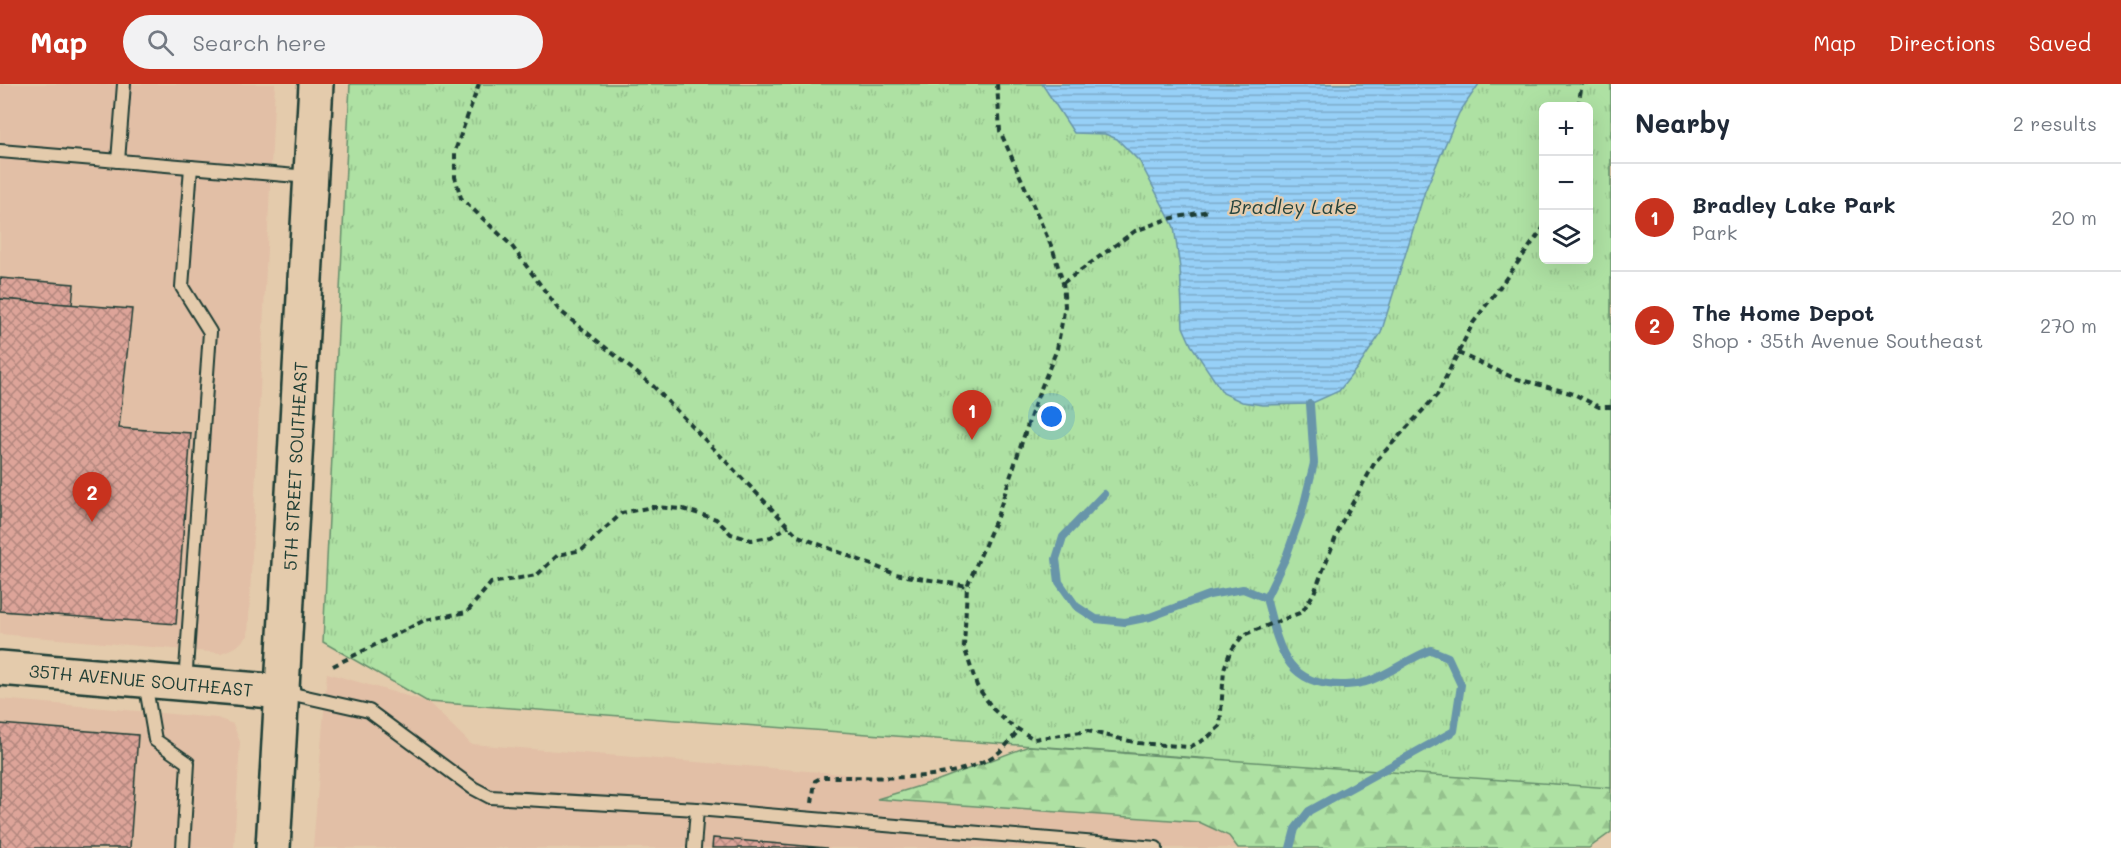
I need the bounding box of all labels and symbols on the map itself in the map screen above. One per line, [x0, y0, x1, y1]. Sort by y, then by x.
water label: Bradley Lake [1229, 193, 1357, 219]
street label: 5TH STREET SOUTHEAST [278, 361, 312, 571]
pin: 1 [952, 390, 992, 440]
your location [1037, 402, 1066, 431]
pin: 2 [72, 472, 112, 522]
street label: 35TH AVENUE SOUTHEAST [28, 658, 254, 702]

